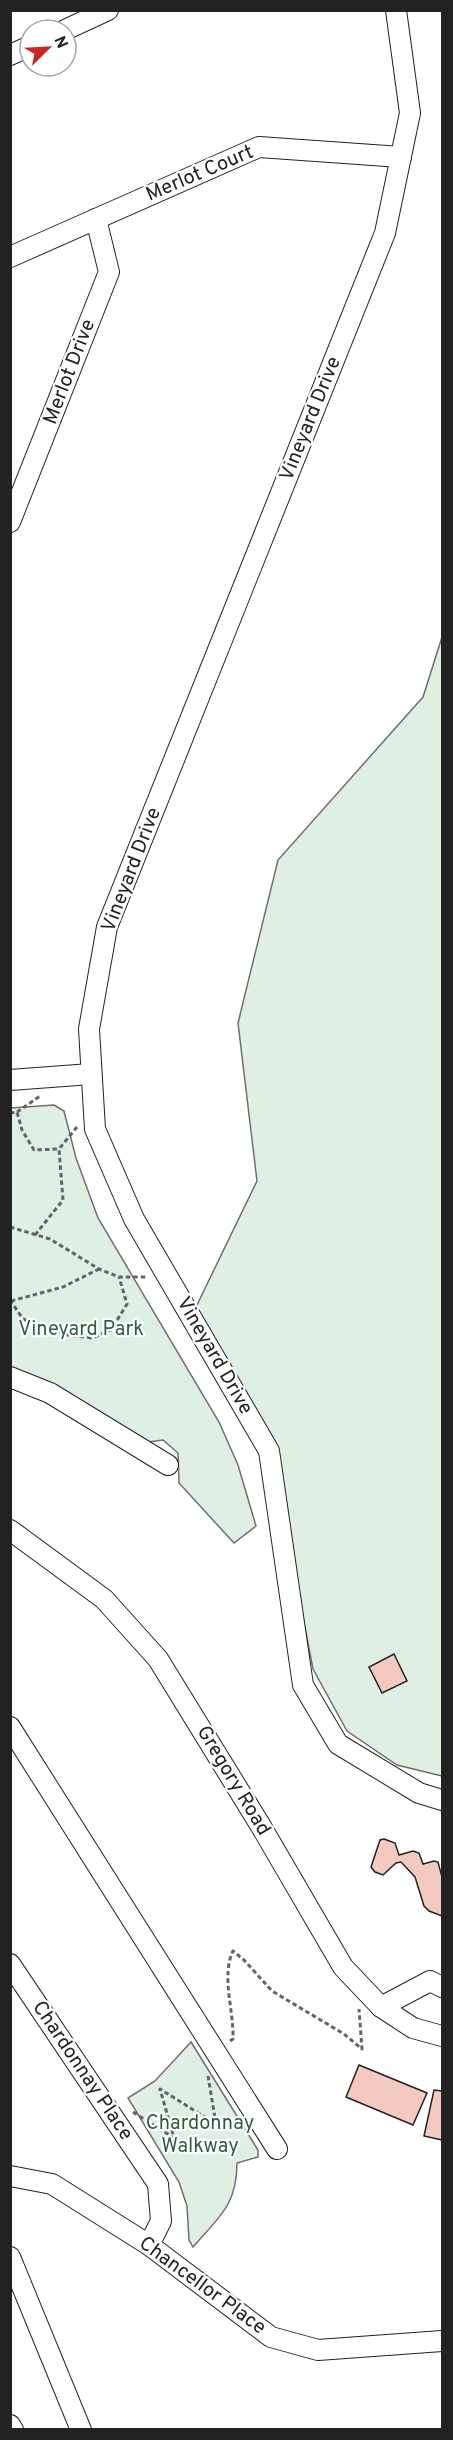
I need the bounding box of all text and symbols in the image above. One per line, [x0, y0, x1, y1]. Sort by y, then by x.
north arrow [18, 18, 78, 78]
text: N [48, 33, 71, 52]
street label: Merlot Court [142, 140, 258, 208]
street label: Merlot Drive [38, 316, 102, 428]
street label: Vineyard Drive [274, 353, 348, 485]
street label: Vineyard Drive [96, 804, 168, 936]
street label: Vineyard Drive [170, 1293, 258, 1419]
park label: Vineyard Park [18, 1317, 144, 1343]
street label: Gregory Road [190, 1721, 276, 1841]
street label: Chardonnay Place [26, 1996, 138, 2146]
park label: Chardonnay Walkway [146, 2111, 254, 2160]
street label: Chancellor Place [133, 2231, 271, 2341]

